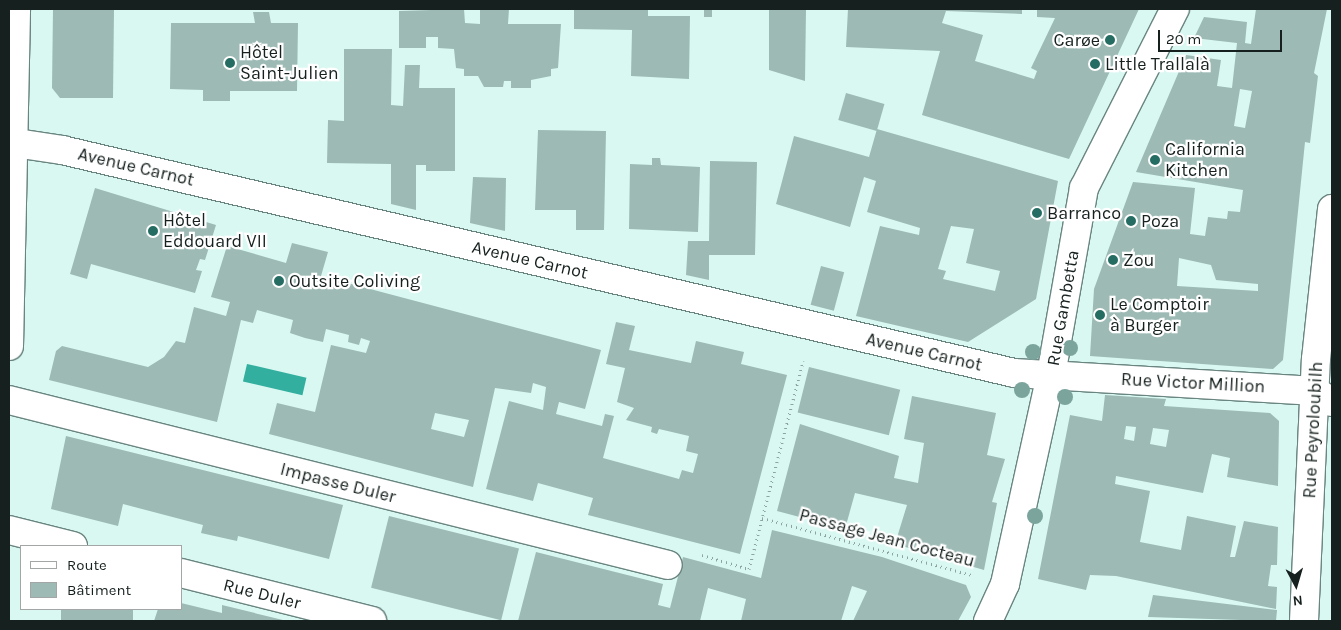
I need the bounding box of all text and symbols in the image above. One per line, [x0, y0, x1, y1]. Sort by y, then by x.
scale bar [1161, 20, 1285, 52]
place label: Carøe [1053, 29, 1100, 51]
text: 20 m [1166, 30, 1201, 48]
marker: Carøe [1104, 34, 1116, 46]
place label: Hôtel Saint-Julien [240, 42, 339, 84]
place label: Little Trallalà [1105, 53, 1210, 75]
marker: Hôtel Saint-Julien [224, 57, 236, 69]
marker: Little Trallalà [1089, 58, 1101, 70]
place label: California Kitchen [1165, 139, 1245, 182]
street label: Avenue Carnot [76, 143, 196, 191]
marker: California Kitchen [1149, 154, 1161, 166]
place label: Barranco [1047, 202, 1121, 224]
marker: Barranco [1031, 207, 1043, 219]
place label: Hôtel Eddouard VII [163, 210, 267, 252]
place label: Poza [1141, 210, 1179, 232]
marker: Poza [1125, 215, 1137, 227]
marker: Hôtel Eddouard VII [147, 225, 159, 237]
street label: Avenue Carnot [470, 236, 590, 284]
street label: Rue Gambetta [1042, 248, 1084, 368]
place label: Zou [1123, 249, 1154, 271]
marker: Zou [1107, 254, 1119, 266]
place label: Outsite Coliving [289, 270, 420, 292]
marker: Outsite Coliving [273, 275, 285, 287]
place label: Le Comptoir à Burger [1110, 294, 1209, 336]
marker: Le Comptoir à Burger [1094, 309, 1106, 321]
street label: Avenue Carnot [864, 328, 984, 376]
street label: Rue Peyroloubilh [1299, 361, 1327, 499]
street label: Rue Victor Million [1120, 368, 1266, 398]
street label: Impasse Duler [278, 458, 398, 508]
street label: Passage Jean Cocteau [797, 504, 977, 572]
legend [20, 545, 182, 610]
text: Route [67, 556, 107, 574]
north arrow [1271, 560, 1321, 610]
street label: Rue Duler [221, 574, 303, 614]
text: Bâtiment [67, 581, 131, 599]
text: N [1292, 591, 1304, 609]

